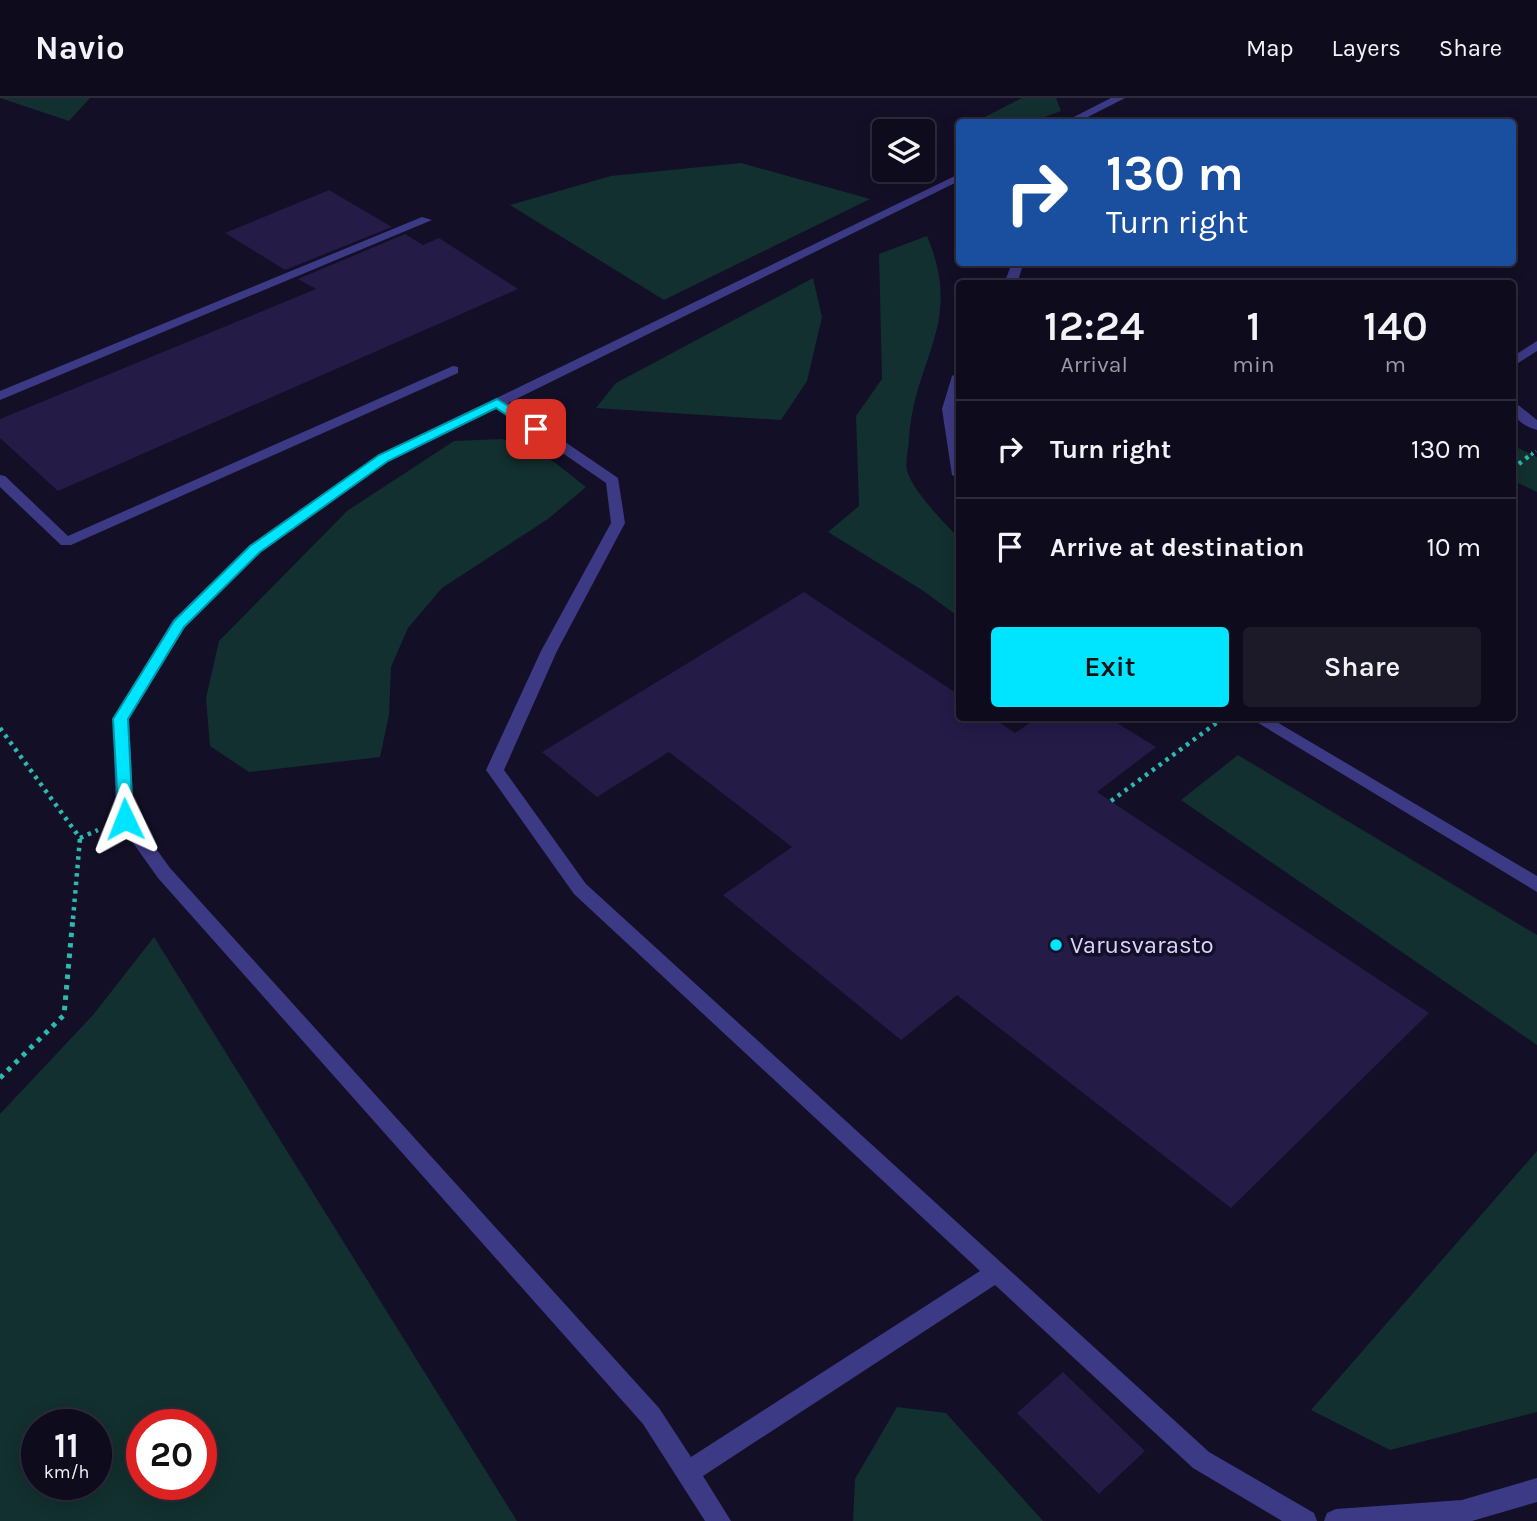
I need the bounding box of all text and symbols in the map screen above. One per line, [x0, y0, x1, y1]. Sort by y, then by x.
text: Navio [35, 29, 125, 67]
text: Map [1246, 34, 1294, 62]
text: Layers [1332, 34, 1401, 62]
text: Share [1439, 34, 1502, 62]
map controls [872, 119, 935, 182]
button: layers [872, 119, 935, 182]
text: 130 m [1106, 145, 1244, 202]
icon: right [991, 147, 1082, 238]
text: Turn right [1106, 204, 1248, 241]
text: 12:24 [1044, 301, 1144, 351]
text: 1 [1246, 301, 1261, 351]
text: 140 [1363, 301, 1428, 351]
text: Arrival [1061, 351, 1128, 378]
text: min [1232, 351, 1275, 378]
text: m [1385, 351, 1406, 378]
pin [506, 399, 566, 459]
icon: arrive [517, 410, 555, 448]
icon: right [991, 430, 1029, 468]
text: Turn right [1050, 434, 1171, 465]
text: 130 m [1411, 434, 1481, 465]
icon: arrive [991, 528, 1029, 566]
text: Arrive at destination [1050, 532, 1304, 563]
text: 10 m [1426, 532, 1481, 563]
button: Exit [991, 627, 1229, 707]
button: Share [1243, 627, 1481, 707]
position arrow [88, 782, 162, 856]
place label: Varusvarasto [1070, 931, 1214, 959]
marker: Varusvarasto [1048, 937, 1064, 953]
speed limit sign: 20 [126, 1409, 217, 1500]
text: 11 [54, 1425, 79, 1466]
text: km/h [44, 1461, 89, 1483]

